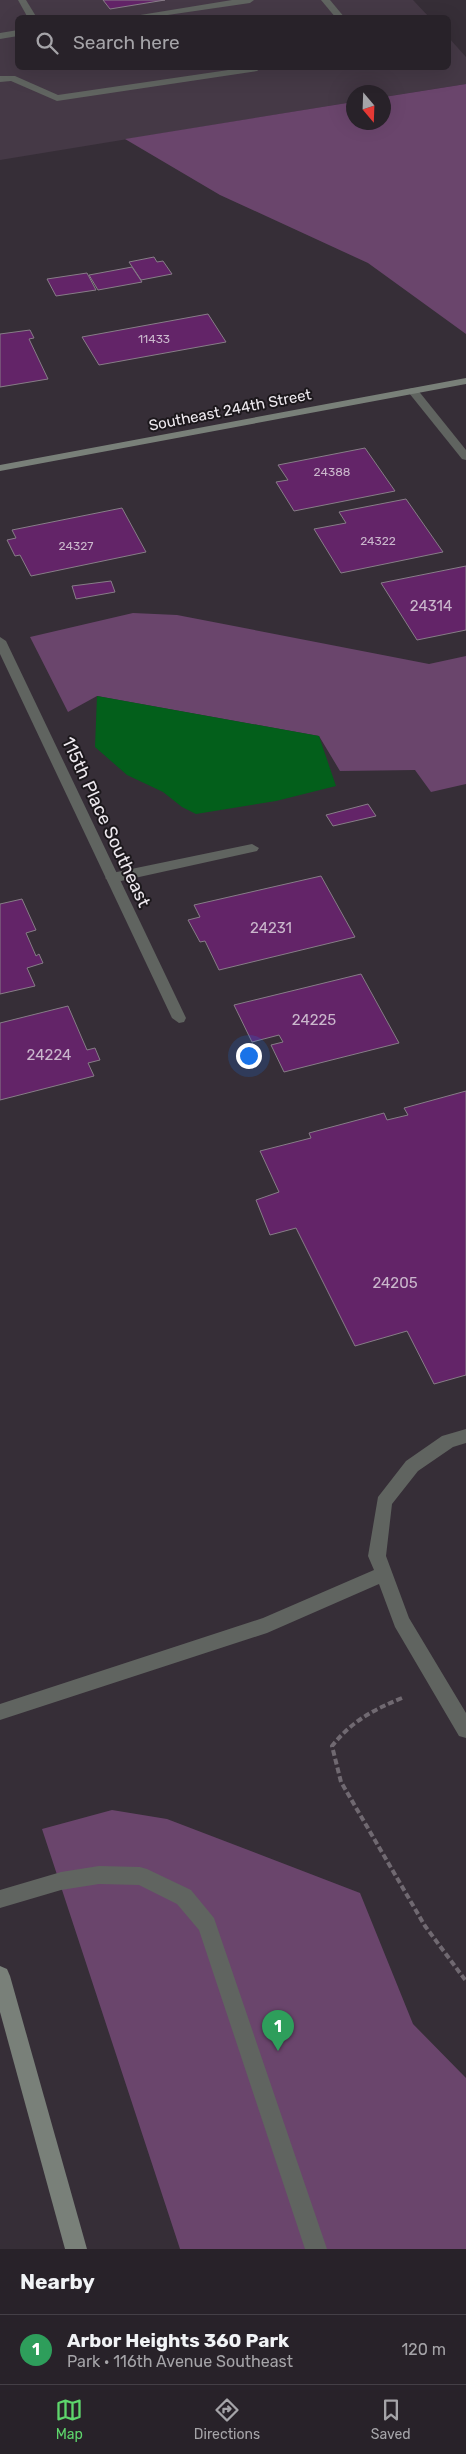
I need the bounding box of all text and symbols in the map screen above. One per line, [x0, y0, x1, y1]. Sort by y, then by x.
search box [15, 15, 451, 70]
icon: search [33, 29, 61, 57]
text: Search here [73, 31, 180, 54]
north arrow [346, 85, 391, 130]
house number: 11433 [138, 332, 170, 346]
street label: Southeast 244th Street [147, 385, 313, 435]
house number: 24388 [314, 465, 350, 479]
house number: 24322 [360, 534, 396, 548]
house number: 24327 [59, 539, 93, 553]
house number: 24314 [410, 597, 452, 615]
street label: 115th Place Southeast [57, 733, 155, 911]
house number: 24231 [250, 919, 292, 937]
house number: 24225 [292, 1011, 336, 1029]
your location [236, 1043, 262, 1069]
house number: 24224 [27, 1046, 71, 1064]
house number: 24205 [372, 1274, 418, 1292]
pin: 1 [262, 2010, 294, 2051]
text: Nearby [20, 2269, 95, 2294]
text: Arbor Heights 360 Park [67, 2329, 289, 2352]
text: 1 [32, 2340, 40, 2359]
text: 120 m [401, 2340, 446, 2359]
text: Park · 116th Avenue Southeast [67, 2352, 293, 2371]
tab: Map [55, 2396, 83, 2443]
tab: Directions [194, 2396, 260, 2443]
tab: Saved [371, 2396, 411, 2443]

